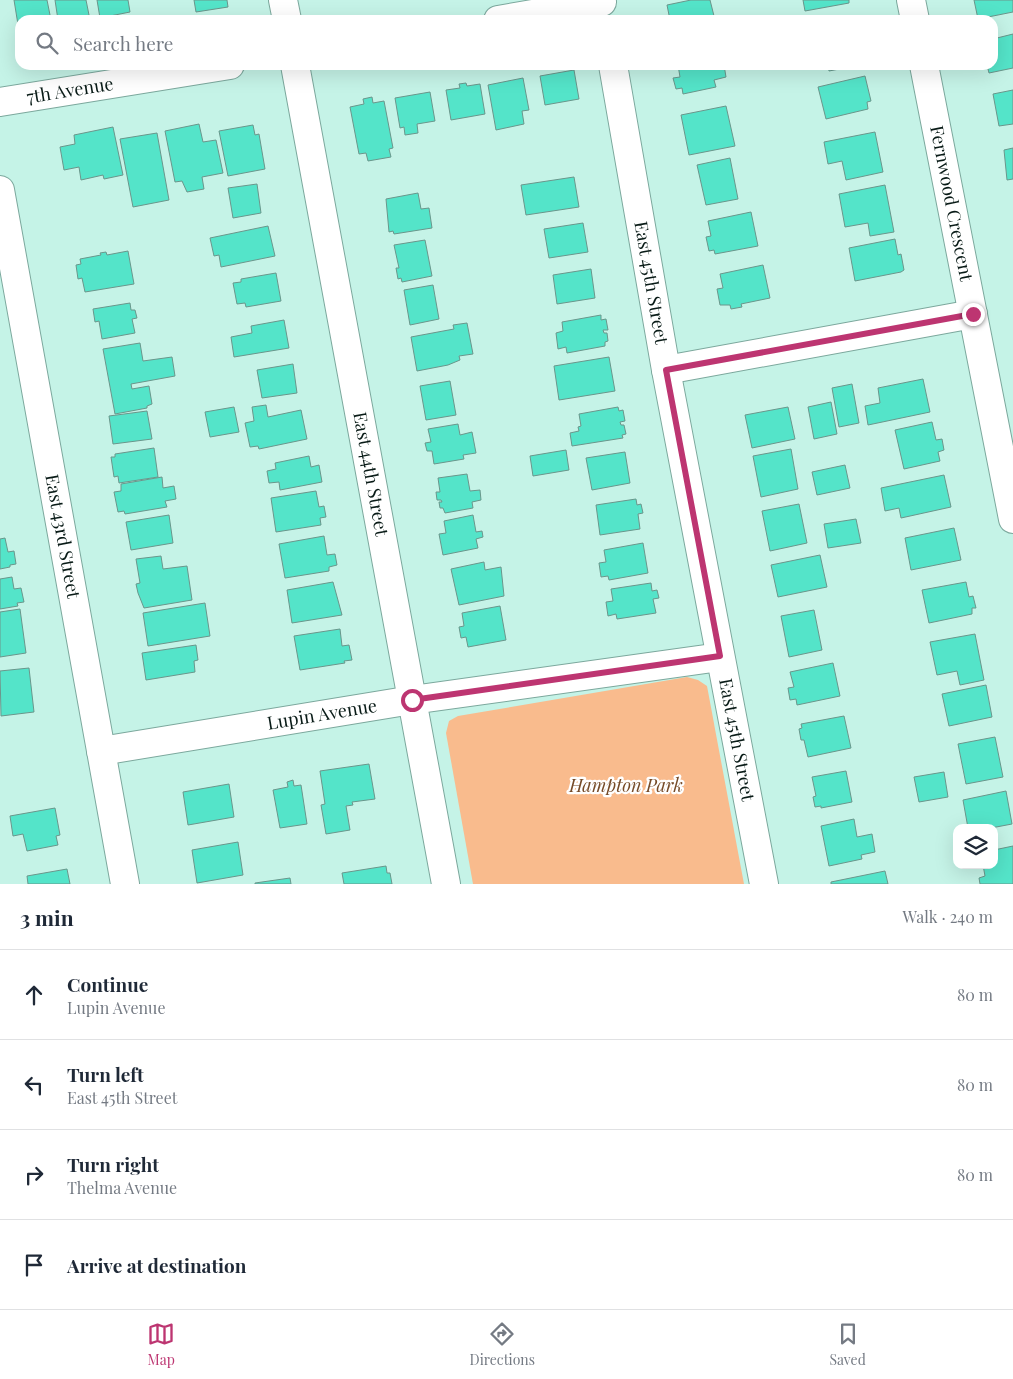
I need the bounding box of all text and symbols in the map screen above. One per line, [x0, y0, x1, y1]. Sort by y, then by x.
search box [15, 15, 998, 70]
icon: search [33, 29, 61, 57]
text: Search here [73, 30, 173, 56]
street label: 7th Avenue [25, 71, 115, 109]
street label: Fernwood Crescent [925, 123, 979, 284]
street label: East 45th Street [629, 219, 674, 346]
route end [962, 303, 985, 326]
street label: East 44th Street [348, 410, 395, 539]
street label: East 43rd Street [40, 472, 86, 601]
street label: East 45th Street [714, 676, 761, 804]
route start [401, 689, 424, 712]
street label: Lupin Avenue [265, 693, 379, 735]
park label: Hampton Park [568, 773, 683, 797]
map controls [953, 824, 998, 869]
button: layers [953, 824, 998, 869]
text: 3 min [20, 903, 74, 931]
text: Walk · 240 m [903, 906, 993, 927]
text: Continue [67, 971, 148, 997]
icon: ahead [20, 981, 48, 1009]
text: 80 m [957, 984, 993, 1005]
text: Lupin Avenue [67, 997, 165, 1018]
text: Turn left [67, 1061, 144, 1087]
icon: left [20, 1071, 48, 1099]
text: 80 m [957, 1074, 993, 1095]
text: East 45th Street [67, 1087, 177, 1108]
text: Turn right [67, 1151, 159, 1177]
icon: right [20, 1161, 48, 1189]
text: 80 m [957, 1164, 993, 1185]
text: Thelma Avenue [67, 1177, 177, 1198]
icon: arrive [20, 1251, 48, 1279]
text: Arrive at destination [67, 1252, 247, 1278]
tab: Map [147, 1320, 175, 1369]
tab: Directions [470, 1320, 535, 1369]
tab: Saved [829, 1320, 866, 1369]

